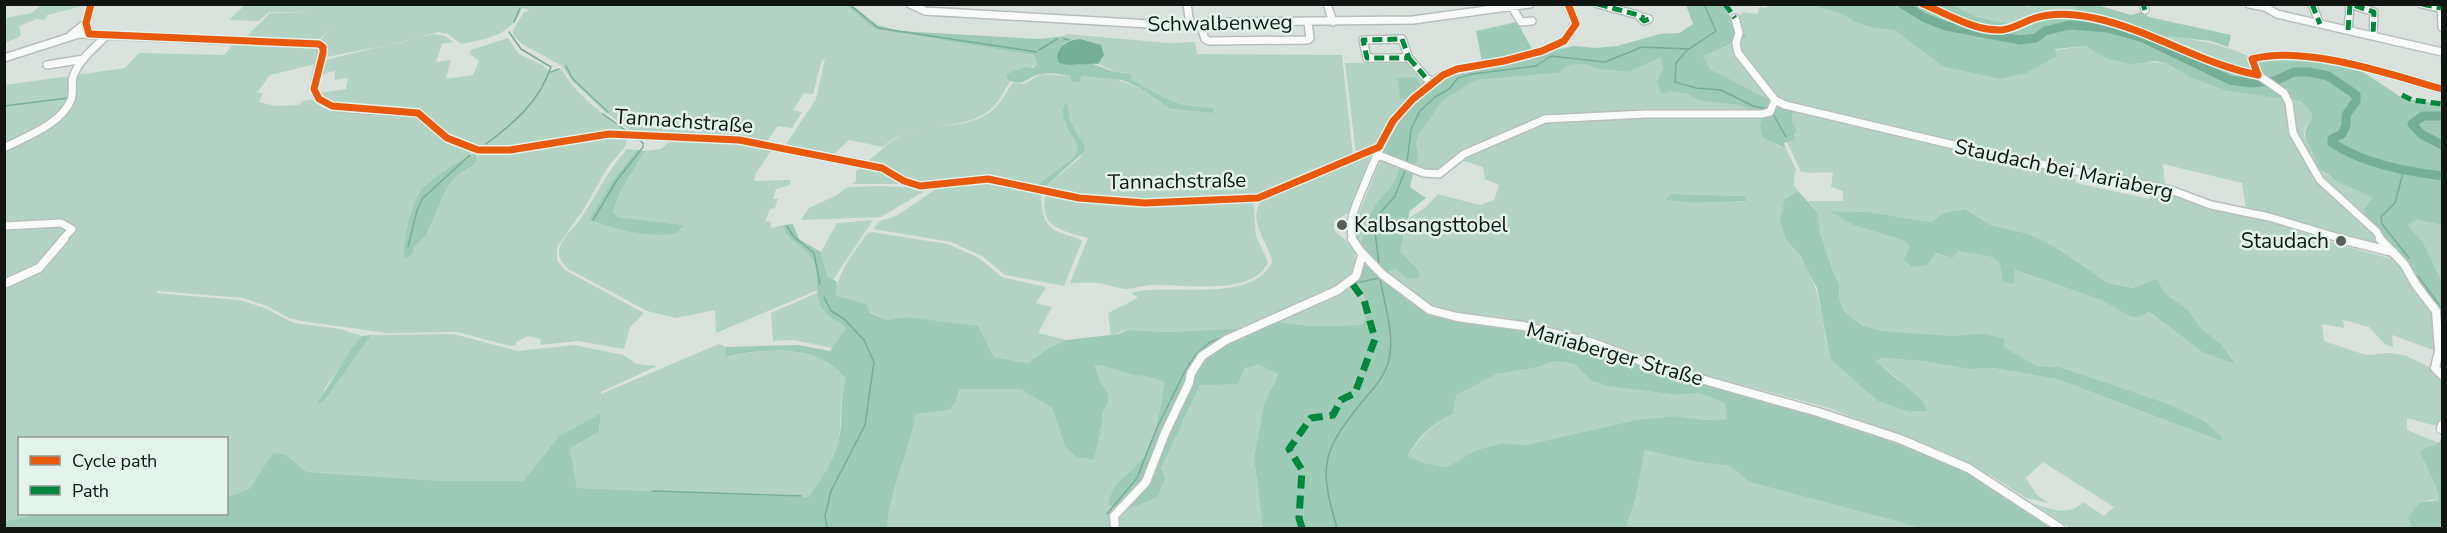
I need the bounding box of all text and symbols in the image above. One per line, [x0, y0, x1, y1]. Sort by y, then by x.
street label: Schwalbenweg [1147, 8, 1293, 38]
street label: Tannachstraße [614, 102, 754, 140]
street label: Staudach bei Mariaberg [1952, 132, 2176, 206]
street label: Tannachstraße [1107, 166, 1247, 196]
place label: Kalbsangsttobel [1354, 211, 1509, 239]
marker: Kalbsangsttobel [1335, 218, 1349, 232]
place label: Staudach [2241, 227, 2329, 255]
marker: Staudach [2334, 234, 2348, 248]
street label: Mariaberger Straße [1523, 315, 1707, 393]
legend [18, 437, 228, 515]
text: Cycle path [72, 449, 157, 473]
text: Path [72, 479, 109, 503]

